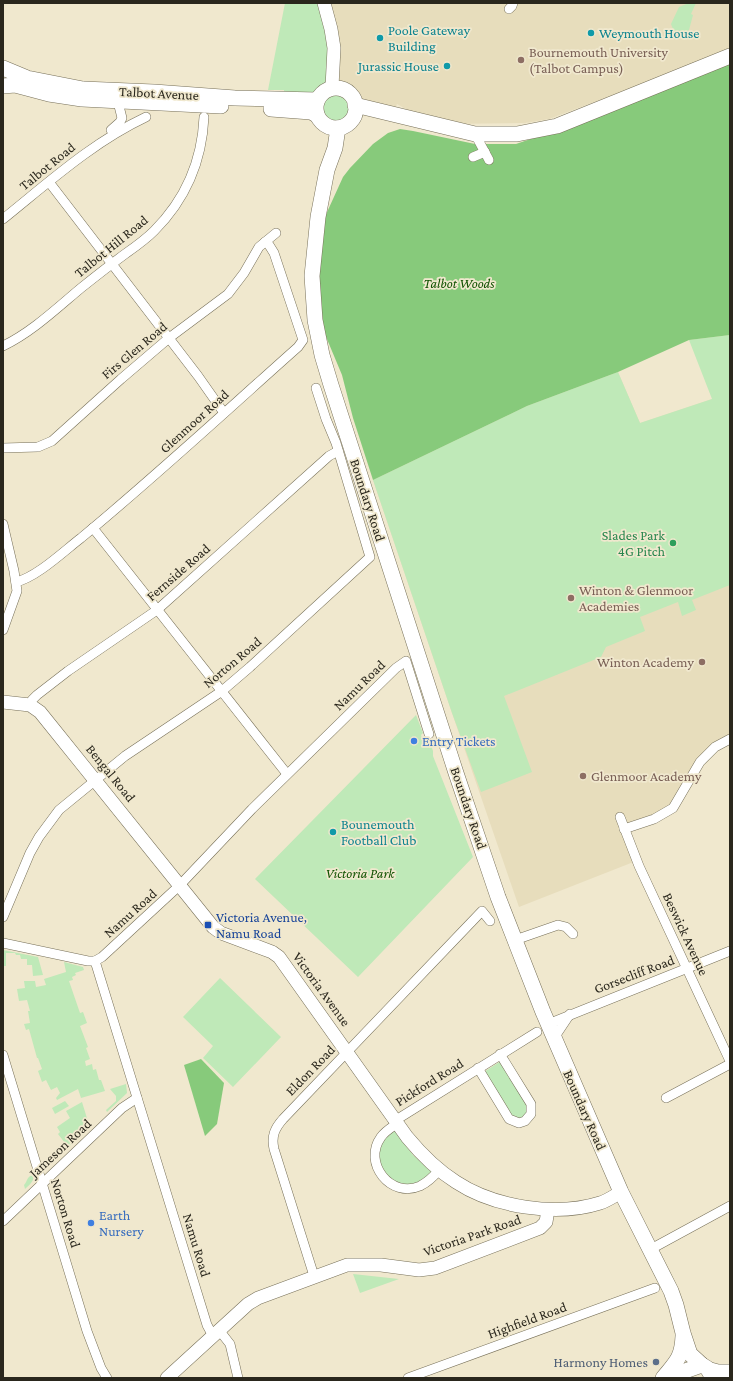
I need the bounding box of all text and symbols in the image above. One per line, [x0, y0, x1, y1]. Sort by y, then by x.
place label: Poole Gateway Building [388, 22, 471, 54]
place label: Weymouth House [599, 25, 699, 41]
marker: Weymouth House [586, 28, 596, 38]
marker: Poole Gateway Building [375, 33, 385, 43]
place label: Bournemouth University (Talbot Campus) [529, 44, 668, 77]
marker: Bournemouth University (Talbot Campus) [516, 55, 526, 65]
place label: Jurassic House [356, 58, 439, 74]
marker: Jurassic House [442, 61, 452, 71]
street label: Talbot Avenue [119, 83, 199, 103]
street label: Talbot Road [16, 138, 79, 193]
street label: Talbot Hill Road [71, 211, 151, 281]
park label: Talbot Woods [423, 275, 495, 291]
street label: Firs Glen Road [98, 318, 171, 382]
street label: Glenmoor Road [156, 385, 232, 456]
street label: Boundary Road [347, 457, 389, 544]
place label: Slades Park 4G Pitch [602, 527, 665, 559]
marker: Slades Park 4G Pitch [668, 538, 678, 548]
street label: Fernside Road [143, 540, 214, 604]
place label: Winton & Glenmoor Academies [579, 582, 693, 614]
marker: Winton & Glenmoor Academies [566, 593, 576, 603]
street label: Norton Road [200, 633, 265, 691]
place label: Winton Academy [597, 654, 695, 670]
street label: Namu Road [330, 656, 388, 713]
marker: Winton Academy [697, 657, 707, 667]
place label: Entry Tickets [422, 733, 496, 749]
marker: Entry Tickets [409, 736, 419, 746]
street label: Bengal Road [83, 741, 139, 805]
street label: Boundary Road [447, 765, 491, 852]
place label: Glenmoor Academy [591, 768, 702, 784]
marker: Glenmoor Academy [578, 771, 588, 781]
place label: Bounemouth Football Club [341, 816, 416, 848]
marker: Bounemouth Football Club [328, 827, 338, 837]
park label: Victoria Park [326, 865, 395, 881]
street label: Namu Road [100, 885, 160, 941]
street label: Beswick Avenue [660, 890, 712, 978]
place label: Victoria Avenue, Namu Road [216, 909, 307, 941]
marker: Victoria Avenue, Namu Road [203, 920, 213, 930]
street label: Victoria Avenue [290, 949, 354, 1029]
street label: Gorsecliff Road [592, 951, 677, 997]
street label: Eldon Road [282, 1041, 338, 1099]
street label: Pickford Road [392, 1054, 467, 1109]
street label: Boundary Road [560, 1068, 610, 1153]
street label: Jameson Road [24, 1115, 95, 1182]
street label: Norton Road [48, 1177, 84, 1250]
place label: Earth Nursery [99, 1207, 144, 1239]
street label: Namu Road [180, 1211, 214, 1279]
street label: Victoria Park Road [421, 1211, 524, 1259]
marker: Earth Nursery [86, 1218, 96, 1228]
street label: Highfield Road [485, 1298, 569, 1342]
place label: Harmony Homes [554, 1354, 648, 1370]
marker: Harmony Homes [651, 1357, 661, 1367]

